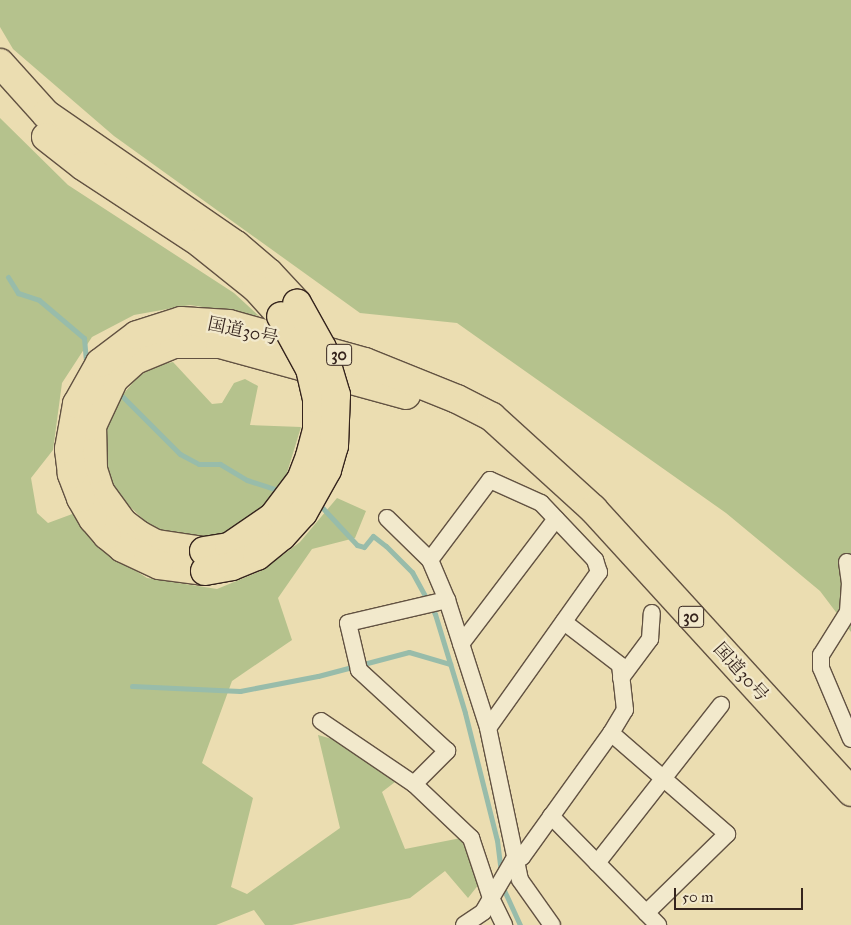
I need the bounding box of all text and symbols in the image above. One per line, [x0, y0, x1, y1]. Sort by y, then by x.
street label: 国道30号 [206, 313, 280, 349]
road number: 30 [325, 342, 353, 368]
road number: 30 [677, 604, 705, 630]
street label: 国道30号 [709, 638, 773, 706]
scale bar [676, 878, 805, 910]
text: 50 m [682, 888, 714, 906]

